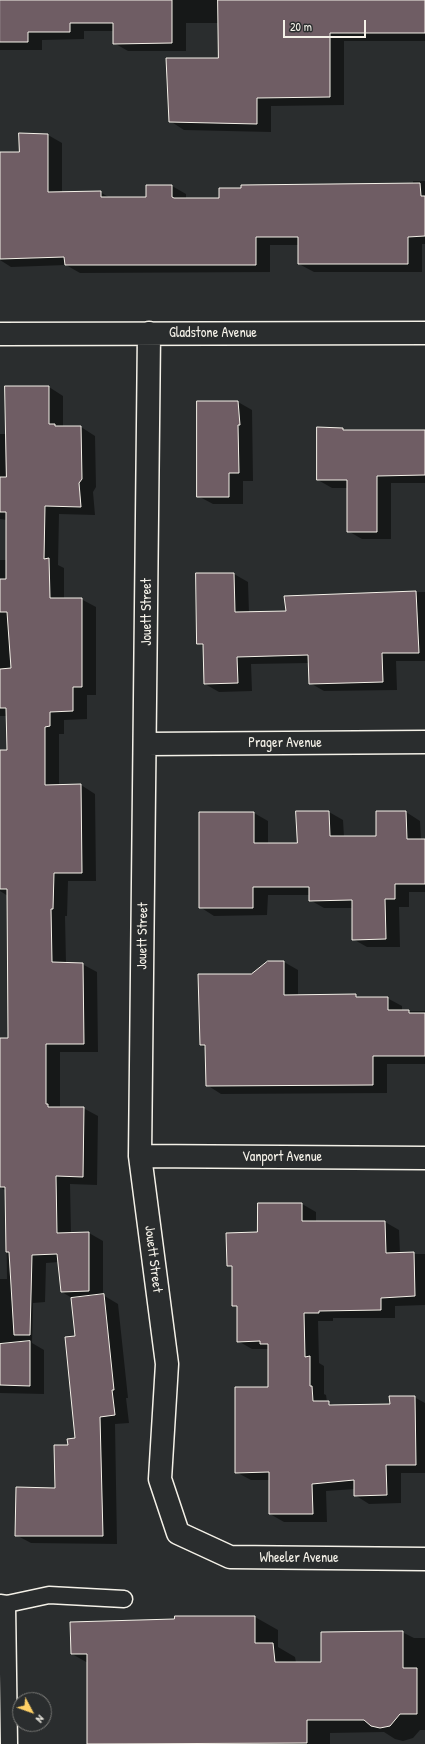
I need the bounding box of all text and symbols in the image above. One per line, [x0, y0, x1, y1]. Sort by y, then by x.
scale bar [285, 12, 368, 38]
text: 20 m [290, 18, 312, 35]
street label: Gladstone Avenue [169, 325, 257, 341]
street label: Jouett Street [139, 578, 155, 646]
street label: Prager Avenue [248, 735, 322, 751]
street label: Jouett Street [134, 902, 152, 970]
street label: Vanport Avenue [242, 1149, 322, 1165]
street label: Jouett Street [141, 1225, 165, 1293]
street label: Wheeler Avenue [259, 1550, 339, 1566]
north arrow [12, 1692, 52, 1732]
text: N [33, 1712, 48, 1726]

